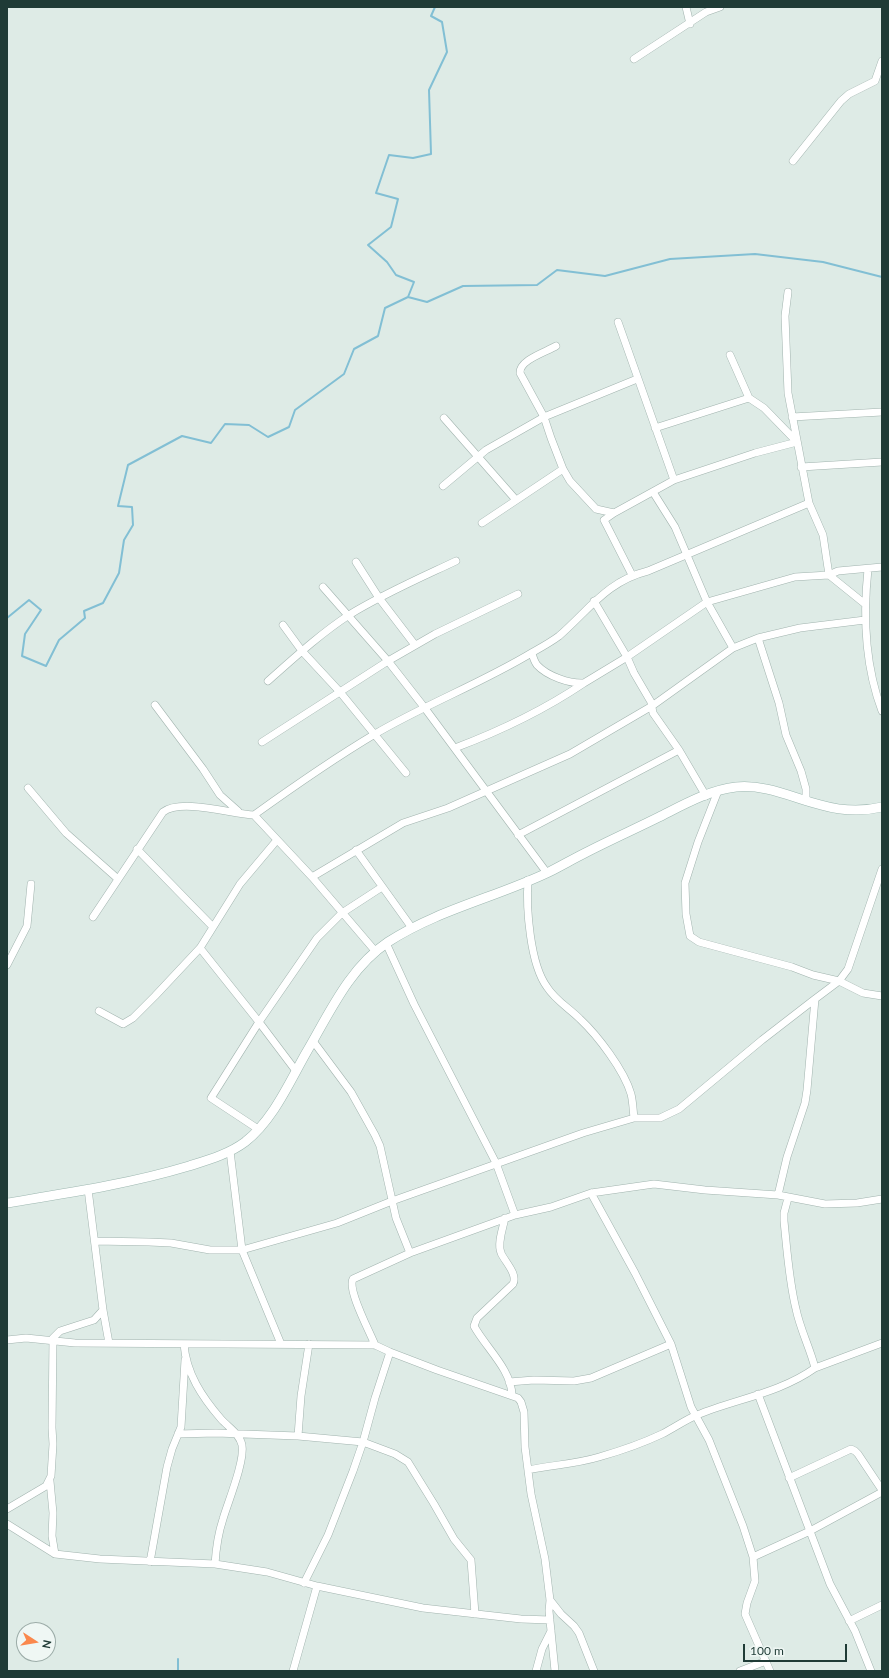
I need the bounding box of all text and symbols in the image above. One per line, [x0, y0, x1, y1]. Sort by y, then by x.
north arrow [16, 1622, 56, 1662]
scale bar [745, 1636, 849, 1662]
text: N [40, 1639, 54, 1650]
text: 100 m [750, 1643, 784, 1658]

